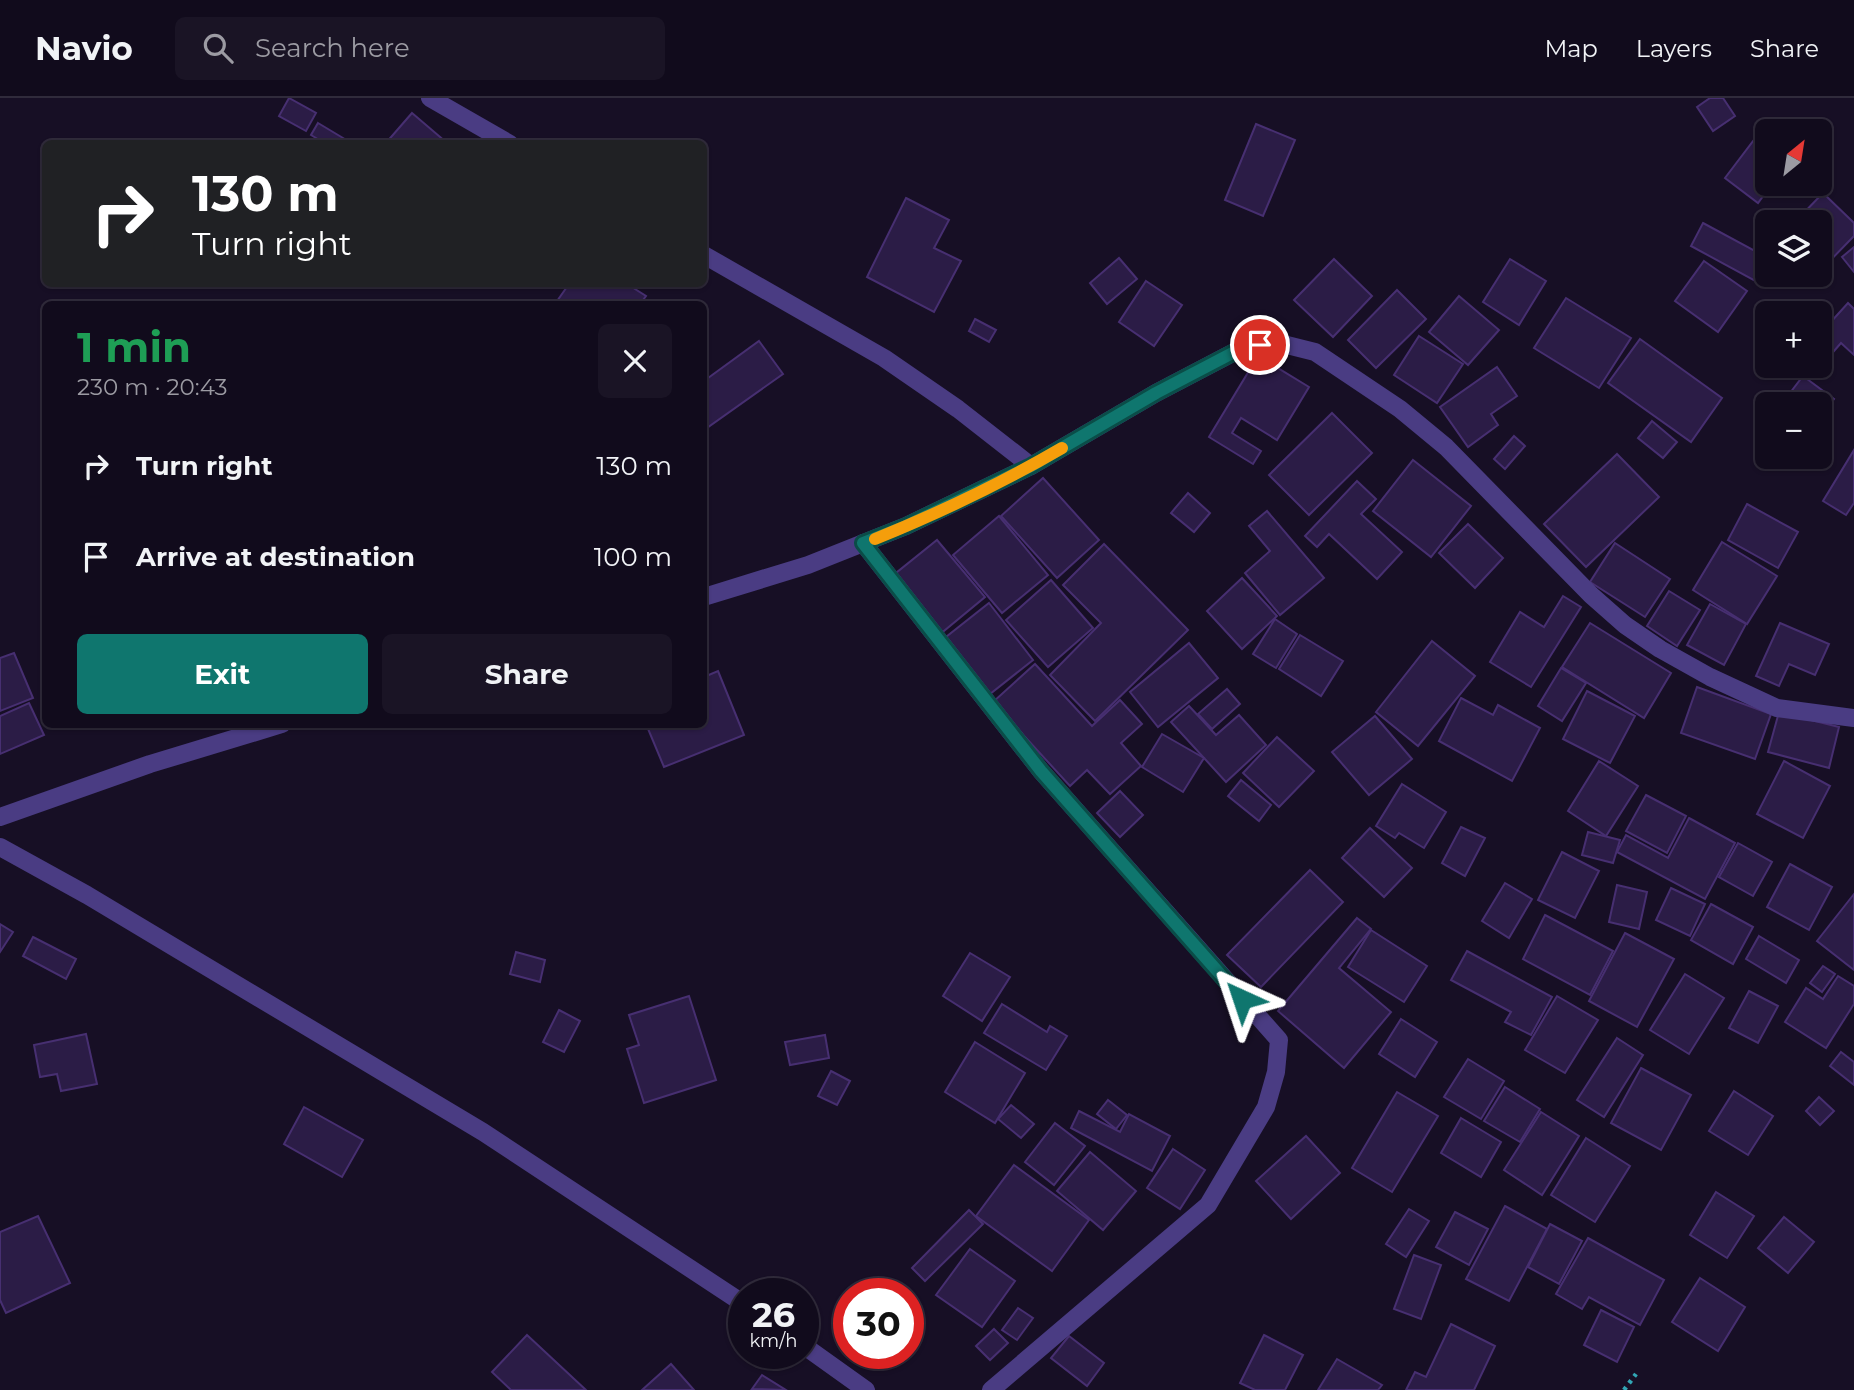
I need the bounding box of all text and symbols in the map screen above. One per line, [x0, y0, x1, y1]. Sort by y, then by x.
search box [175, 17, 665, 80]
text: Navio [35, 28, 133, 68]
icon: search [199, 29, 237, 67]
text: Search here [255, 32, 410, 64]
text: Map [1544, 34, 1598, 63]
text: Layers [1636, 34, 1712, 63]
text: Share [1750, 34, 1819, 63]
north arrow [1755, 119, 1832, 196]
map controls [1755, 119, 1832, 469]
text: 130 m [192, 164, 339, 223]
icon: right [77, 168, 168, 259]
button: layers [1755, 210, 1832, 287]
text: Turn right [192, 224, 352, 263]
button: + [1755, 301, 1832, 378]
pin [1230, 315, 1290, 375]
text: 1 min [77, 321, 191, 373]
button: close [598, 324, 672, 398]
icon: arrive [1241, 326, 1279, 364]
text: 230 m · 20:43 [77, 373, 228, 401]
button: − [1755, 392, 1832, 469]
icon: right [77, 447, 115, 485]
text: Turn right [136, 450, 272, 482]
text: 130 m [596, 450, 672, 482]
icon: arrive [77, 538, 115, 576]
text: Arrive at destination [136, 541, 415, 573]
text: 100 m [594, 541, 672, 573]
button: Exit [77, 634, 368, 714]
button: Share [382, 634, 672, 714]
position arrow [1205, 962, 1279, 1036]
speed limit sign: 30 [833, 1278, 924, 1369]
text: 26 [752, 1293, 795, 1336]
text: km/h [749, 1330, 798, 1352]

